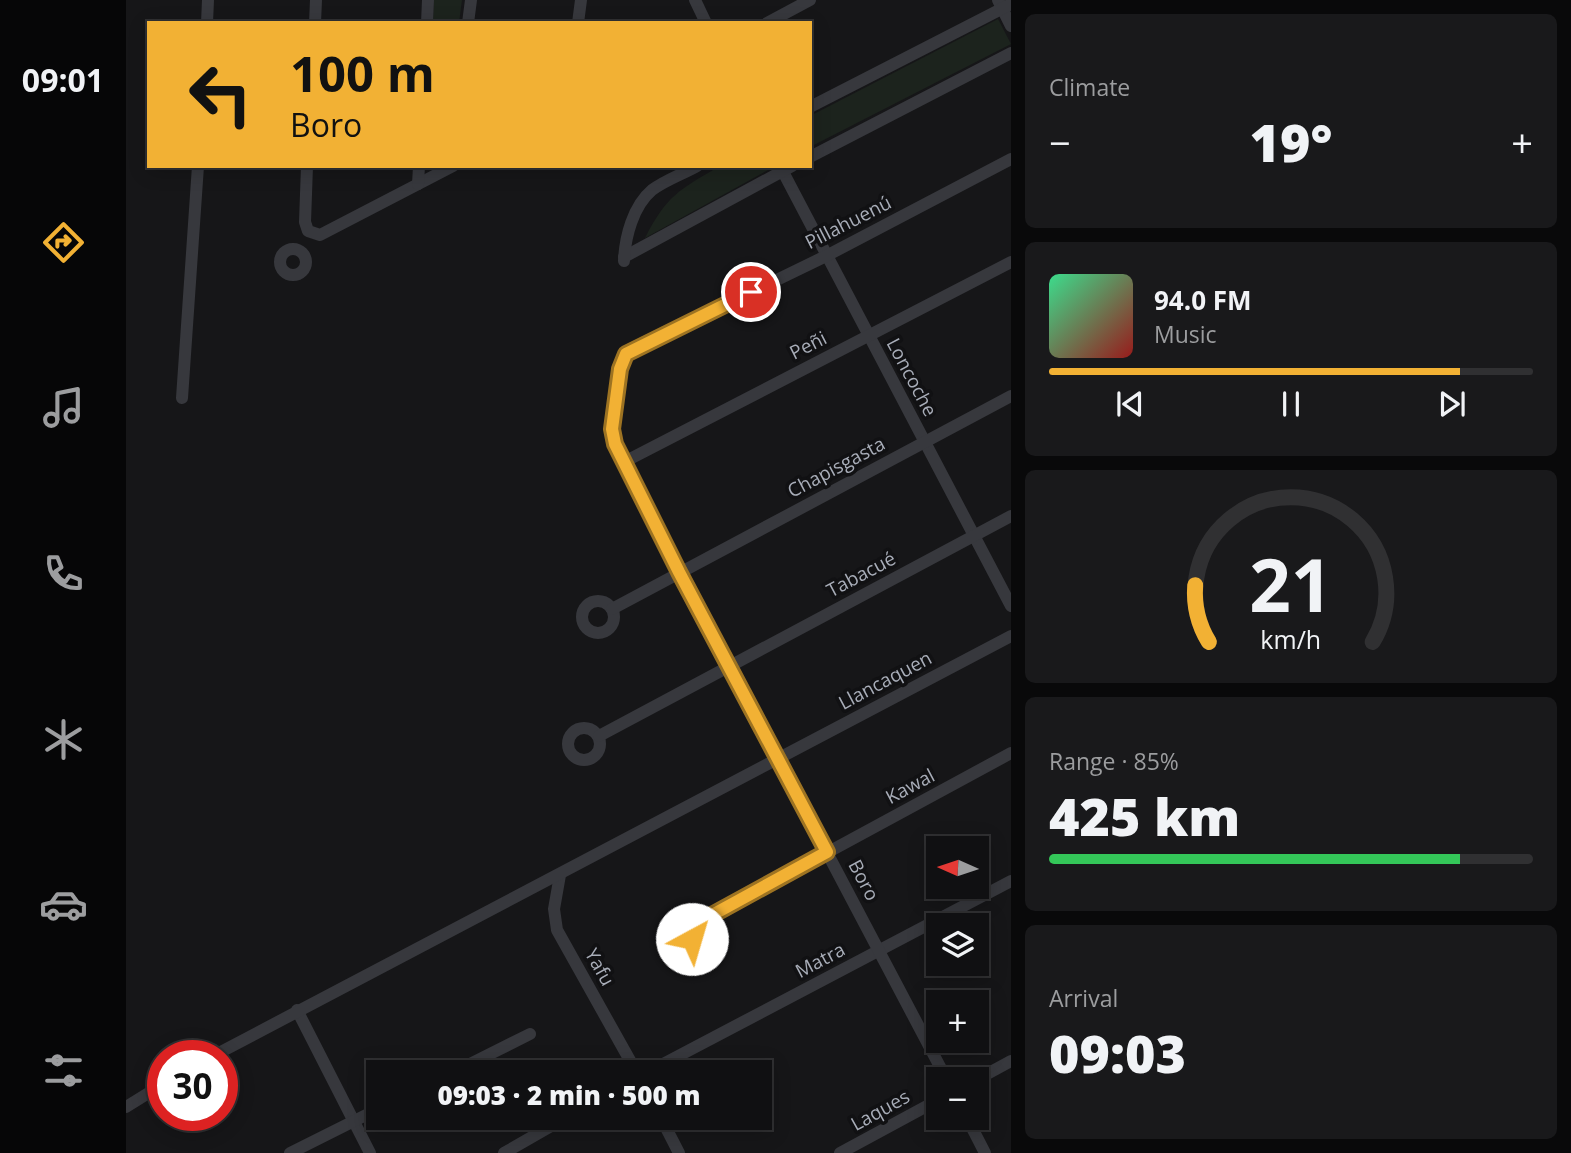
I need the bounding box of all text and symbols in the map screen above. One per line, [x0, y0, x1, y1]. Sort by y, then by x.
text: 100 m [290, 40, 435, 106]
icon: left [175, 49, 266, 140]
text: 09:01 [22, 58, 104, 101]
text: Climate [1049, 71, 1130, 103]
text: Boro [290, 103, 362, 146]
text: 19° [1250, 106, 1332, 177]
text: − [1049, 116, 1071, 168]
text: + [1511, 116, 1533, 168]
street label: Pillahuenú [800, 189, 896, 255]
icon: directions [39, 218, 88, 267]
pin [721, 262, 781, 322]
icon: arrive [732, 273, 770, 311]
text: 94.0 FM [1154, 282, 1252, 318]
text: Music [1154, 318, 1217, 350]
street label: Peñi [785, 325, 831, 365]
street label: Loncoche [881, 333, 943, 421]
icon: music [39, 383, 88, 432]
icon: previous [1111, 385, 1149, 423]
icon: pause [1272, 385, 1310, 423]
icon: next [1433, 385, 1471, 423]
street label: Chapisgasta [783, 430, 889, 504]
text: 21 [1249, 535, 1333, 634]
street label: Tabacué [822, 545, 900, 603]
icon: phone [39, 549, 88, 598]
text: km/h [1261, 622, 1321, 656]
street label: Llancaquen [834, 645, 936, 715]
icon: climate [39, 715, 88, 764]
text: Range · 85% [1049, 745, 1179, 777]
street label: Kawal [881, 762, 939, 810]
text: 425 km [1049, 780, 1240, 851]
north arrow [926, 836, 989, 900]
map controls [926, 836, 989, 1130]
street label: Boro [842, 855, 886, 905]
icon: car [39, 880, 88, 929]
position arrow [655, 902, 729, 976]
button: layers [926, 913, 989, 976]
street label: Matra [791, 936, 849, 984]
street label: Yafu [579, 944, 621, 990]
text: Arrival [1049, 982, 1118, 1014]
button: + [926, 990, 989, 1053]
text: 09:03 [1049, 1017, 1186, 1088]
speed limit sign: 30 [147, 1040, 238, 1131]
icon: filters [39, 1046, 88, 1095]
button: − [926, 1067, 989, 1130]
text: 09:03 · 2 min · 500 m [438, 1077, 700, 1113]
street label: Laques [846, 1083, 914, 1137]

